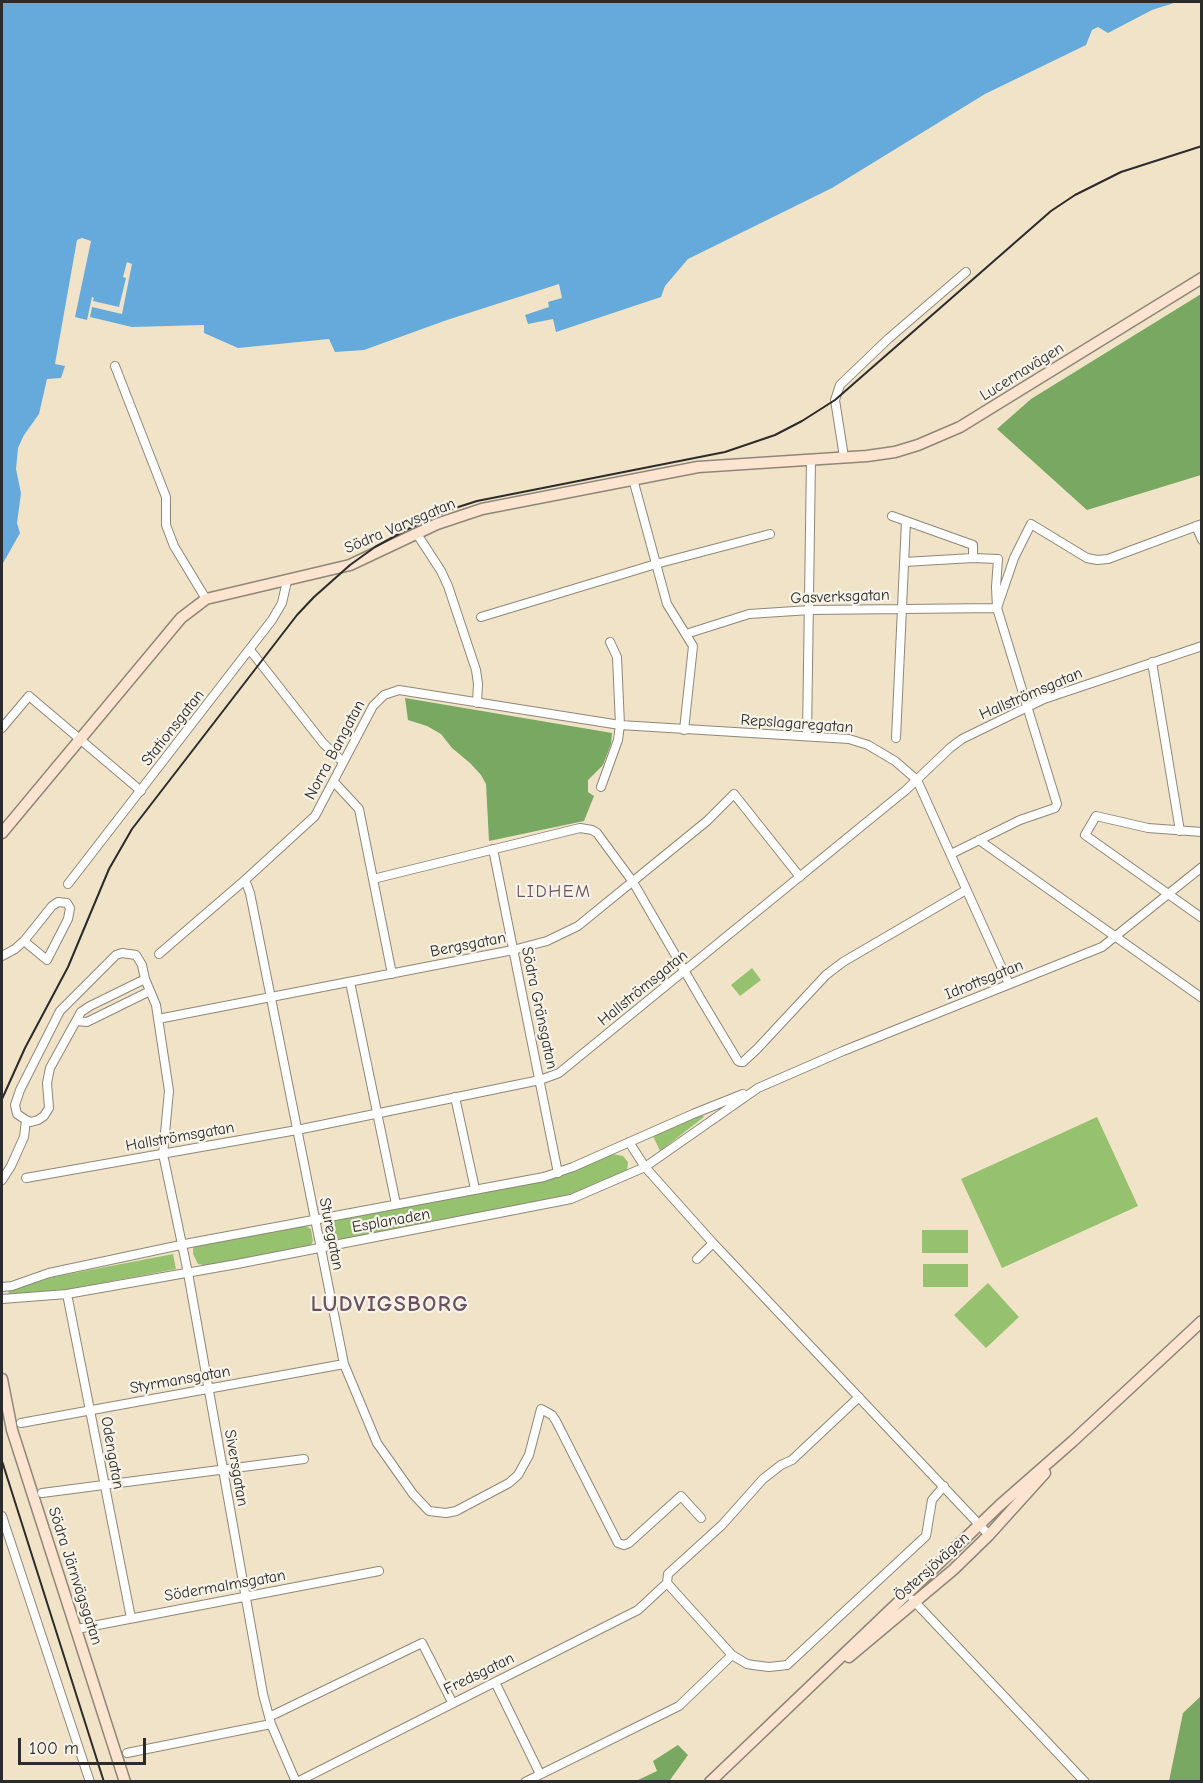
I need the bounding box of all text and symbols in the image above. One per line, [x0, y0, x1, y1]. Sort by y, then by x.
street label: Lucernavägen [977, 339, 1067, 405]
street label: Södra Varvsgatan [342, 494, 458, 558]
street label: Gasverksgatan [790, 586, 890, 608]
street label: Hallströmsgatan [977, 664, 1085, 724]
street label: Stationsgatan [137, 686, 209, 770]
street label: Norra Bangatan [301, 697, 369, 803]
street label: Repslagaregatan [740, 710, 854, 738]
district label: LIDHEM [516, 881, 592, 903]
street label: Bergsgatan [428, 928, 508, 962]
street label: Södra Gränsgatan [517, 945, 561, 1071]
street label: Hallströmsgatan [594, 946, 692, 1030]
street label: Idrottsgatan [942, 956, 1026, 1004]
street label: Hallströmsgatan [124, 1118, 236, 1156]
street label: Sturegatan [315, 1196, 347, 1272]
street label: Esplanaden [350, 1205, 432, 1237]
district label: LUDVIGSBORG [311, 1292, 469, 1318]
street label: Styrmansgatan [128, 1362, 232, 1398]
street label: Odengatan [96, 1415, 128, 1491]
street label: Siversgatan [220, 1428, 252, 1508]
street label: Södra Järnvägsgatan [44, 1505, 106, 1647]
street label: Östersjövägen [891, 1528, 973, 1606]
street label: Södermalmsgatan [163, 1566, 287, 1606]
street label: Fredsgatan [440, 1649, 518, 1699]
scale bar [21, 1726, 148, 1764]
text: 100 m [29, 1738, 79, 1759]

